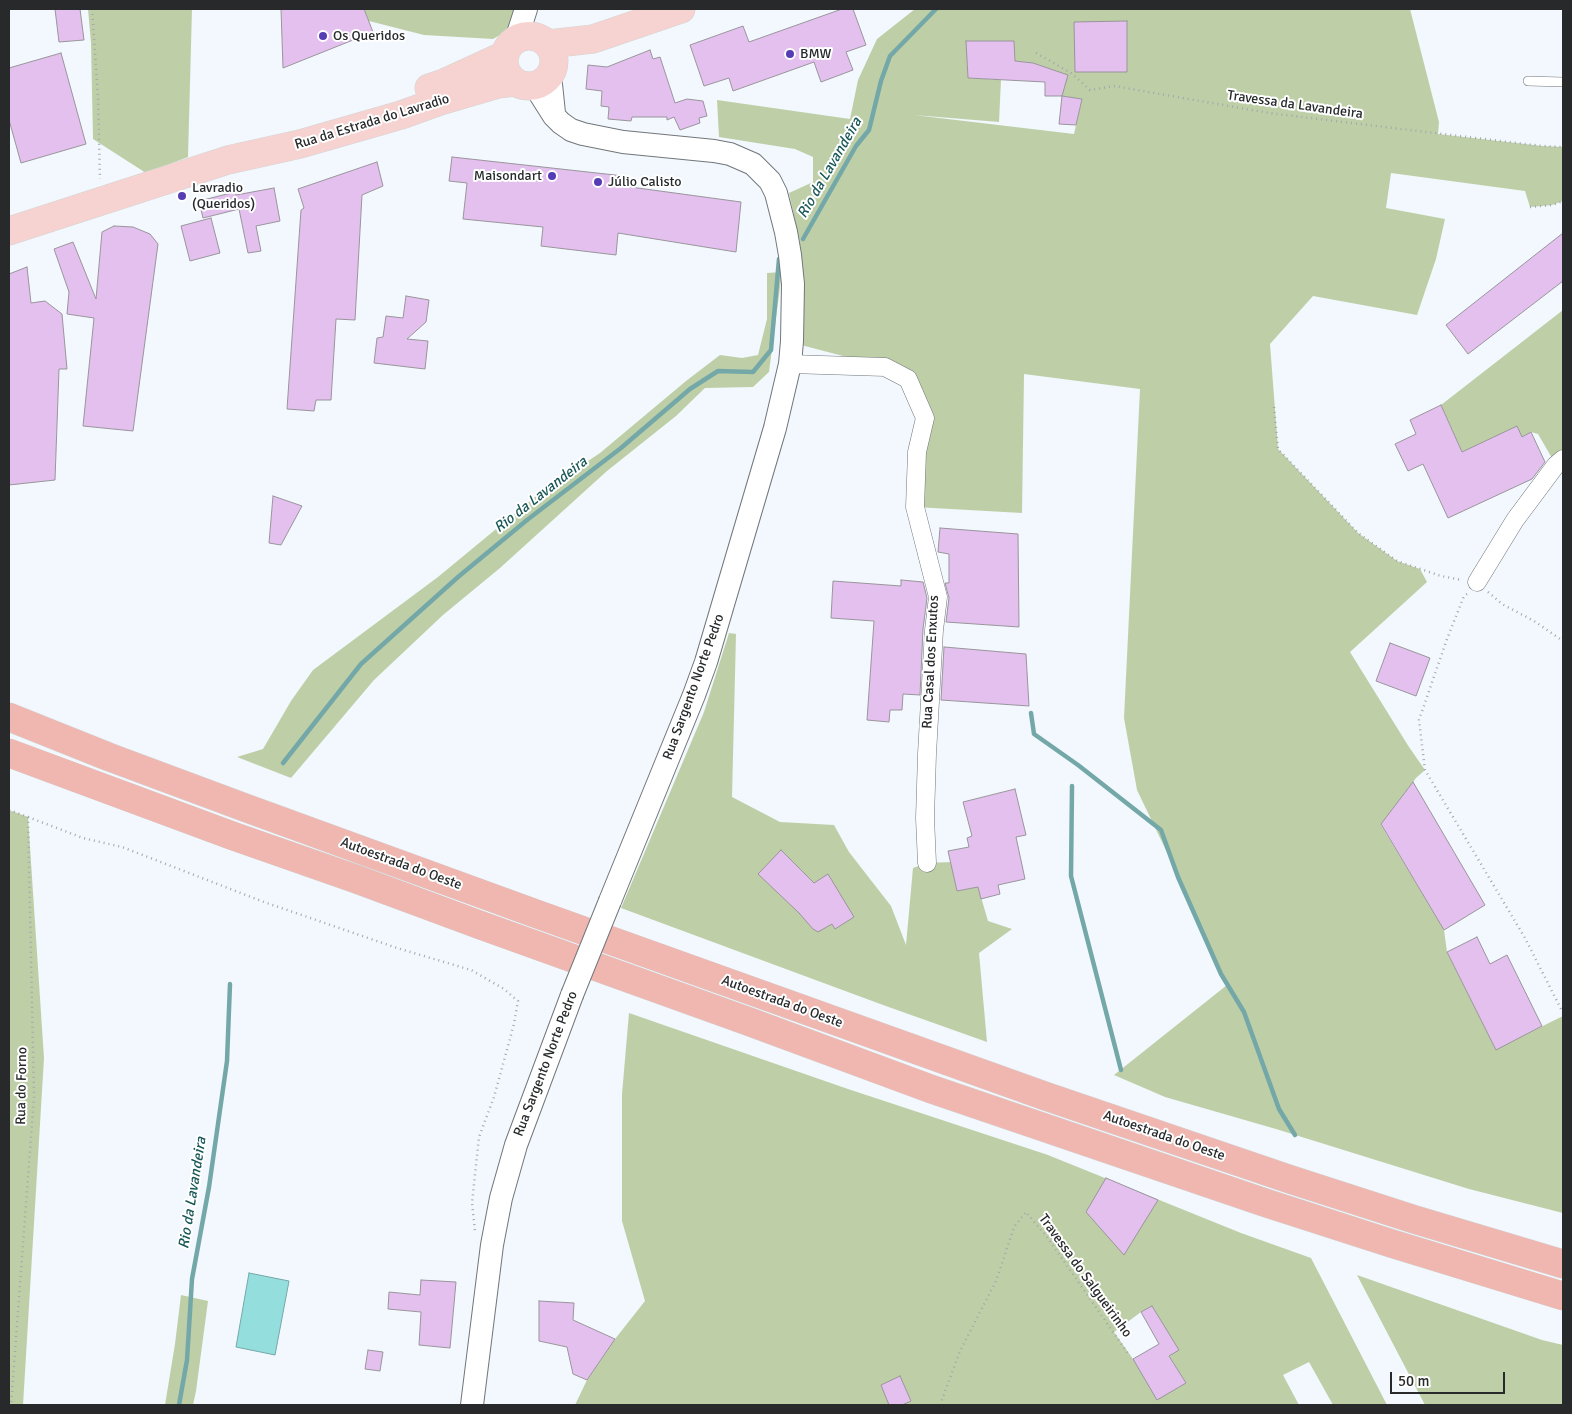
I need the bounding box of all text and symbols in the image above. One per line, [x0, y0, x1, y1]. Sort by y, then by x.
place label: Os Queridos [333, 28, 405, 44]
marker: Os Queridos [317, 30, 329, 42]
place label: BMW [800, 46, 831, 62]
marker: BMW [784, 48, 796, 60]
street label: Travessa da Lavandeira [1226, 87, 1364, 123]
street label: Rua da Estrada do Lavradio [293, 90, 451, 154]
water label: Rio da Lavandeira [794, 114, 866, 222]
place label: Maisondart [474, 168, 542, 184]
marker: Maisondart [546, 170, 558, 182]
place label: Júlio Calisto [608, 174, 682, 190]
marker: Júlio Calisto [592, 176, 604, 188]
place label: Lavradio (Queridos) [192, 180, 255, 212]
marker: Lavradio (Queridos) [176, 190, 188, 202]
water label: Rio da Lavandeira [491, 453, 591, 537]
street label: Rua Casal dos Enxutos [919, 595, 943, 729]
street label: Rua Sargento Norte Pedro [660, 612, 728, 762]
street label: Autoestrada do Oeste [338, 834, 464, 894]
street label: Autoestrada do Oeste [719, 972, 845, 1032]
street label: Rua Sargento Norte Pedro [511, 989, 581, 1139]
street label: Rua do Forno [13, 1047, 31, 1125]
street label: Autoestrada do Oeste [1101, 1107, 1227, 1165]
water label: Rio da Lavandeira [175, 1136, 211, 1250]
street label: Travessa do Salgueirinho [1035, 1211, 1135, 1341]
scale bar [1392, 1362, 1507, 1394]
text: 50 m [1398, 1372, 1429, 1390]

